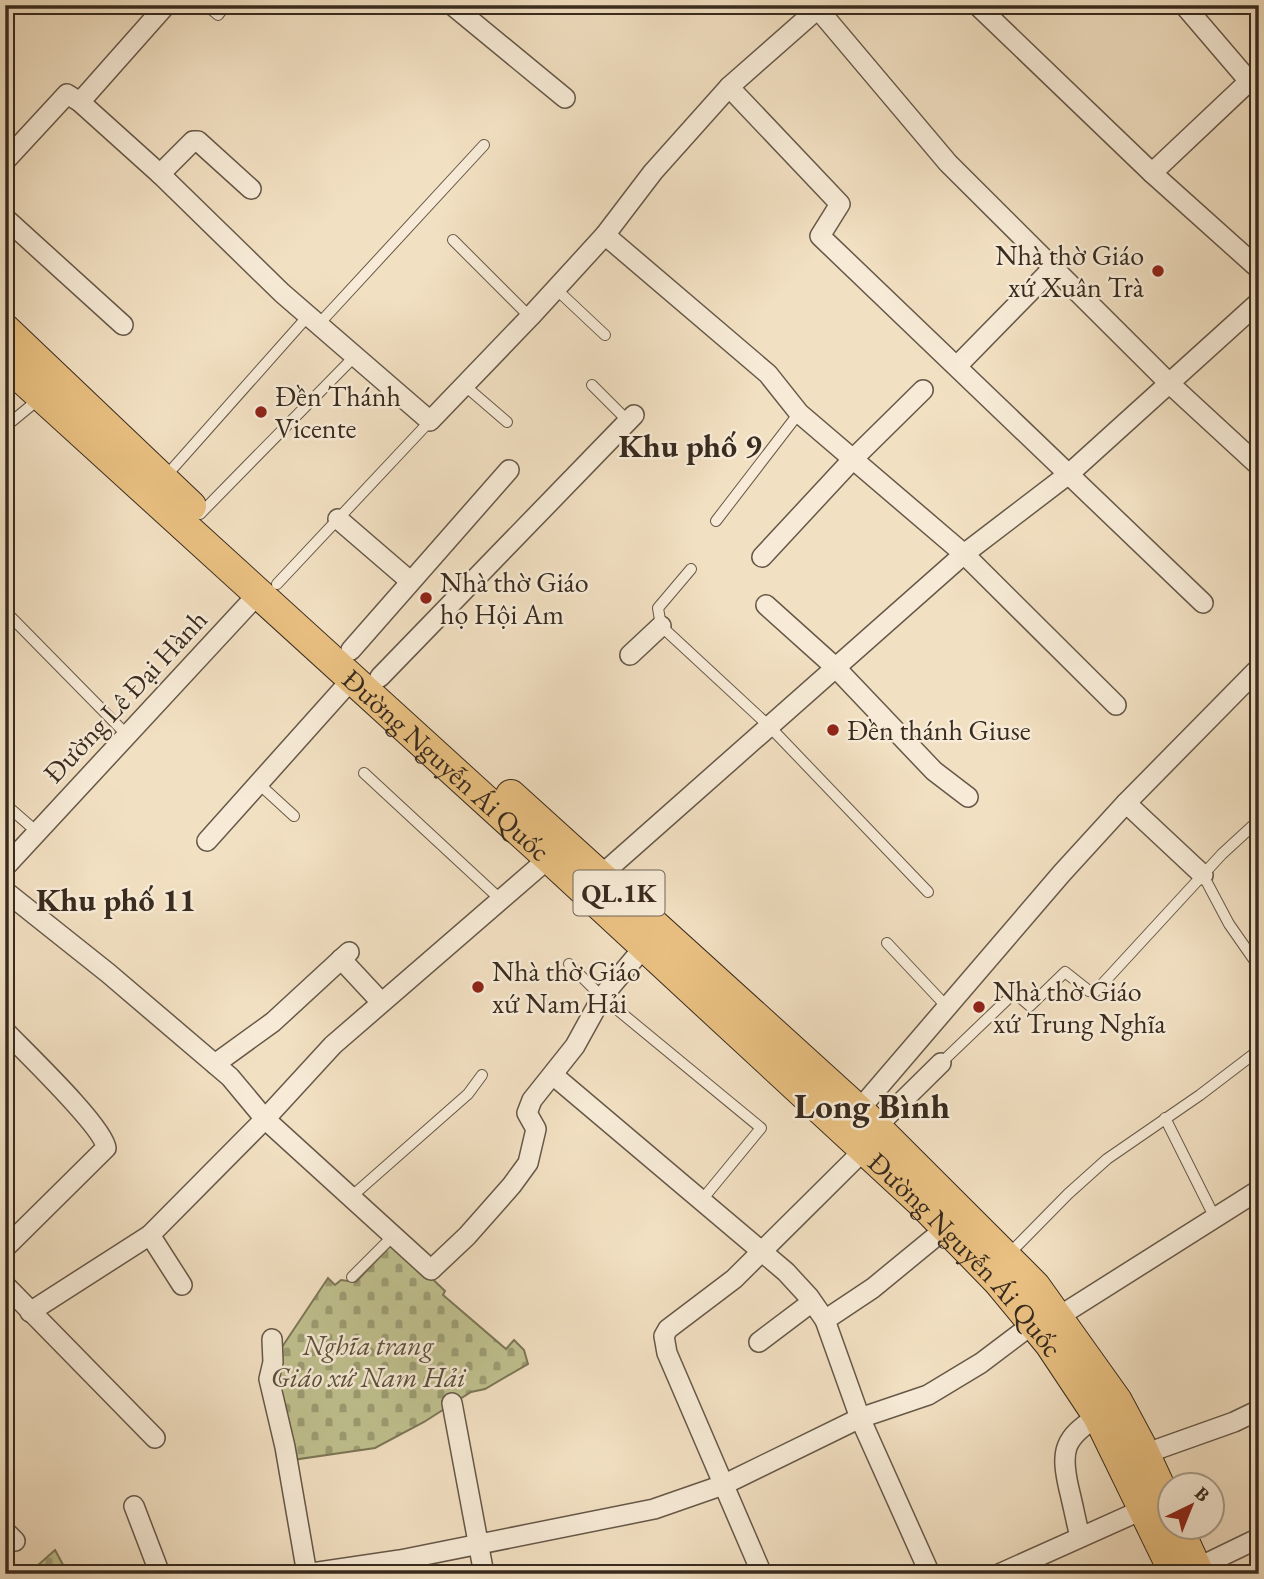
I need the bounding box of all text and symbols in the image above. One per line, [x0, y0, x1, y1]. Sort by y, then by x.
place label: Nhà thờ Giáo xứ Xuân Trà [995, 237, 1145, 305]
marker: Nhà thờ Giáo xứ Xuân Trà [1150, 263, 1166, 279]
place label: Đền Thánh Vicente [275, 378, 401, 446]
marker: Đền Thánh Vicente [253, 404, 269, 420]
district label: Khu phố 9 [618, 425, 762, 467]
place label: Nhà thờ Giáo họ Hội Am [440, 564, 589, 632]
marker: Nhà thờ Giáo họ Hội Am [418, 590, 434, 606]
street label: Đường Lê Đại Hành [35, 602, 215, 790]
street label: Đường Nguyễn Ái Quốc [335, 661, 558, 869]
place label: Đền thánh Giuse [847, 712, 1031, 748]
marker: Đền thánh Giuse [825, 722, 841, 738]
road number: QL.1K [574, 870, 664, 916]
district label: Khu phố 11 [36, 879, 196, 921]
place label: Nhà thờ Giáo xứ Nam Hải [492, 953, 641, 1021]
place label: Nhà thờ Giáo xứ Trung Nghĩa [993, 973, 1167, 1041]
marker: Nhà thờ Giáo xứ Nam Hải [470, 979, 486, 995]
marker: Nhà thờ Giáo xứ Trung Nghĩa [971, 999, 987, 1015]
district label: Long Bình [794, 1083, 950, 1128]
street label: Đường Nguyễn Ái Quốc [861, 1144, 1071, 1363]
park label: Nghĩa trang Giáo xứ Nam Hải [271, 1327, 467, 1395]
north arrow [1156, 1470, 1226, 1540]
text: B [1189, 1481, 1215, 1507]

